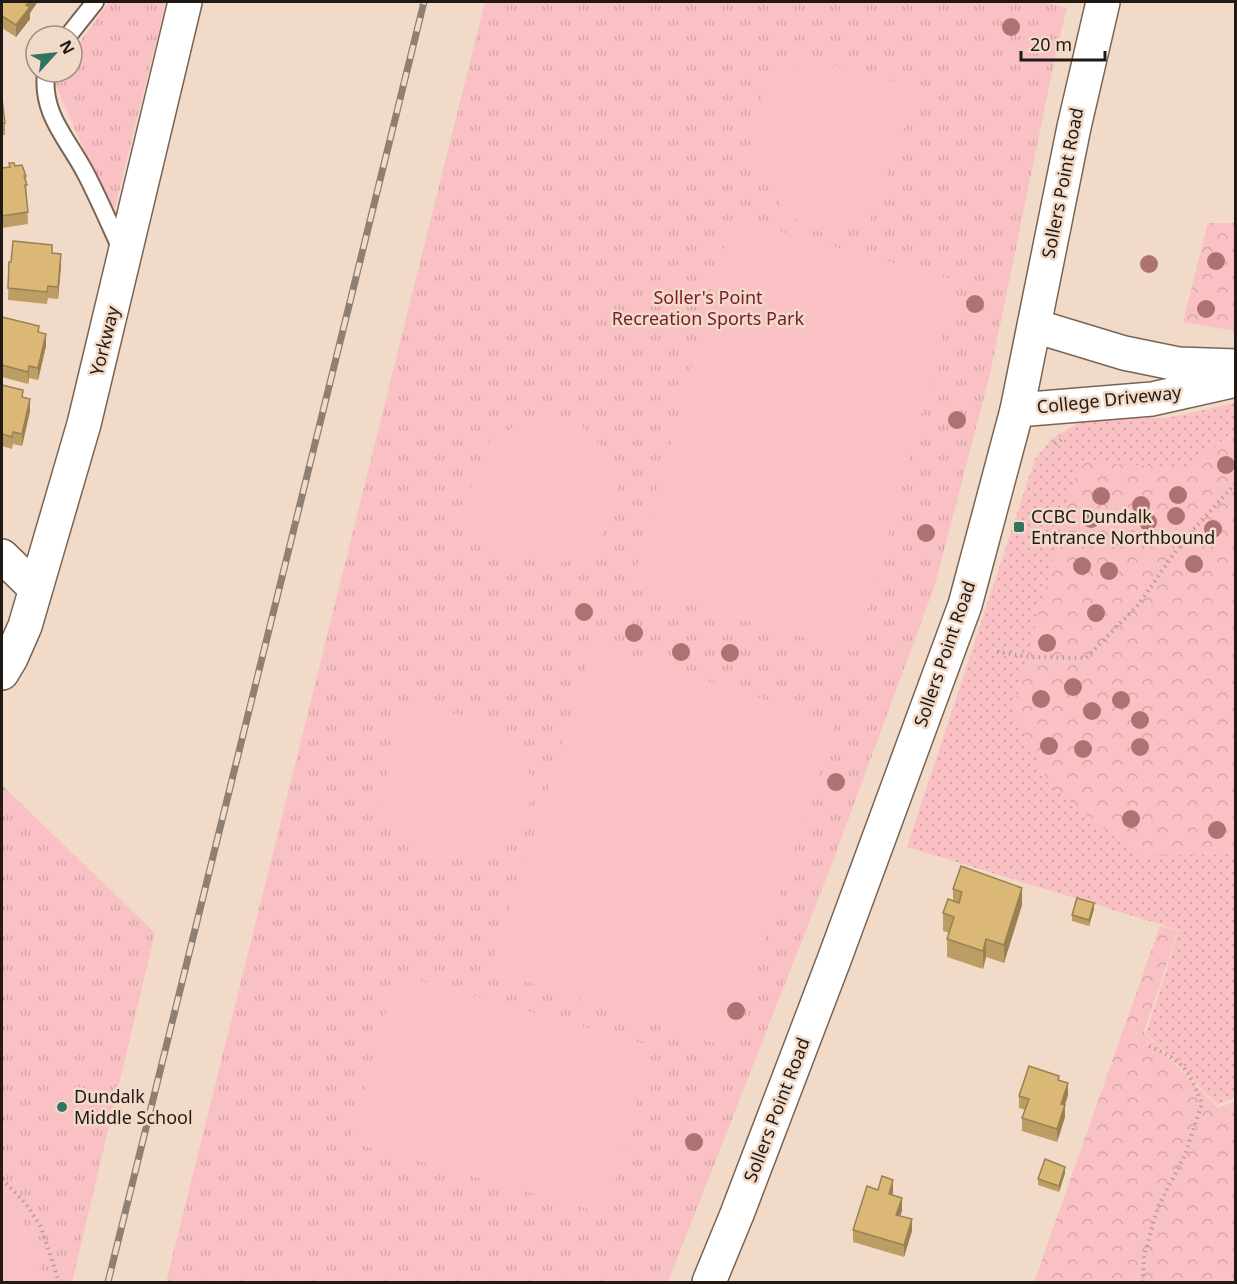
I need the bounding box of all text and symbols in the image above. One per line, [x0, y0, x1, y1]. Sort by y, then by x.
north arrow [24, 24, 84, 84]
scale bar [1021, 24, 1105, 62]
text: 20 m [1030, 32, 1072, 56]
text: N [55, 36, 80, 58]
street label: Sollers Point Road [1036, 105, 1088, 260]
park label: Soller's Point Recreation Sports Park [612, 285, 805, 330]
street label: Yorkway [84, 303, 124, 378]
street label: College Driveway [1035, 379, 1183, 419]
place label: CCBC Dundalk Entrance Northbound [1031, 504, 1215, 549]
marker: CCBC Dundalk Entrance Northbound [1012, 520, 1026, 534]
street label: Sollers Point Road [908, 577, 980, 730]
street label: Sollers Point Road [737, 1034, 815, 1185]
place label: Dundalk Middle School [74, 1084, 193, 1129]
marker: Dundalk Middle School [55, 1100, 69, 1114]

